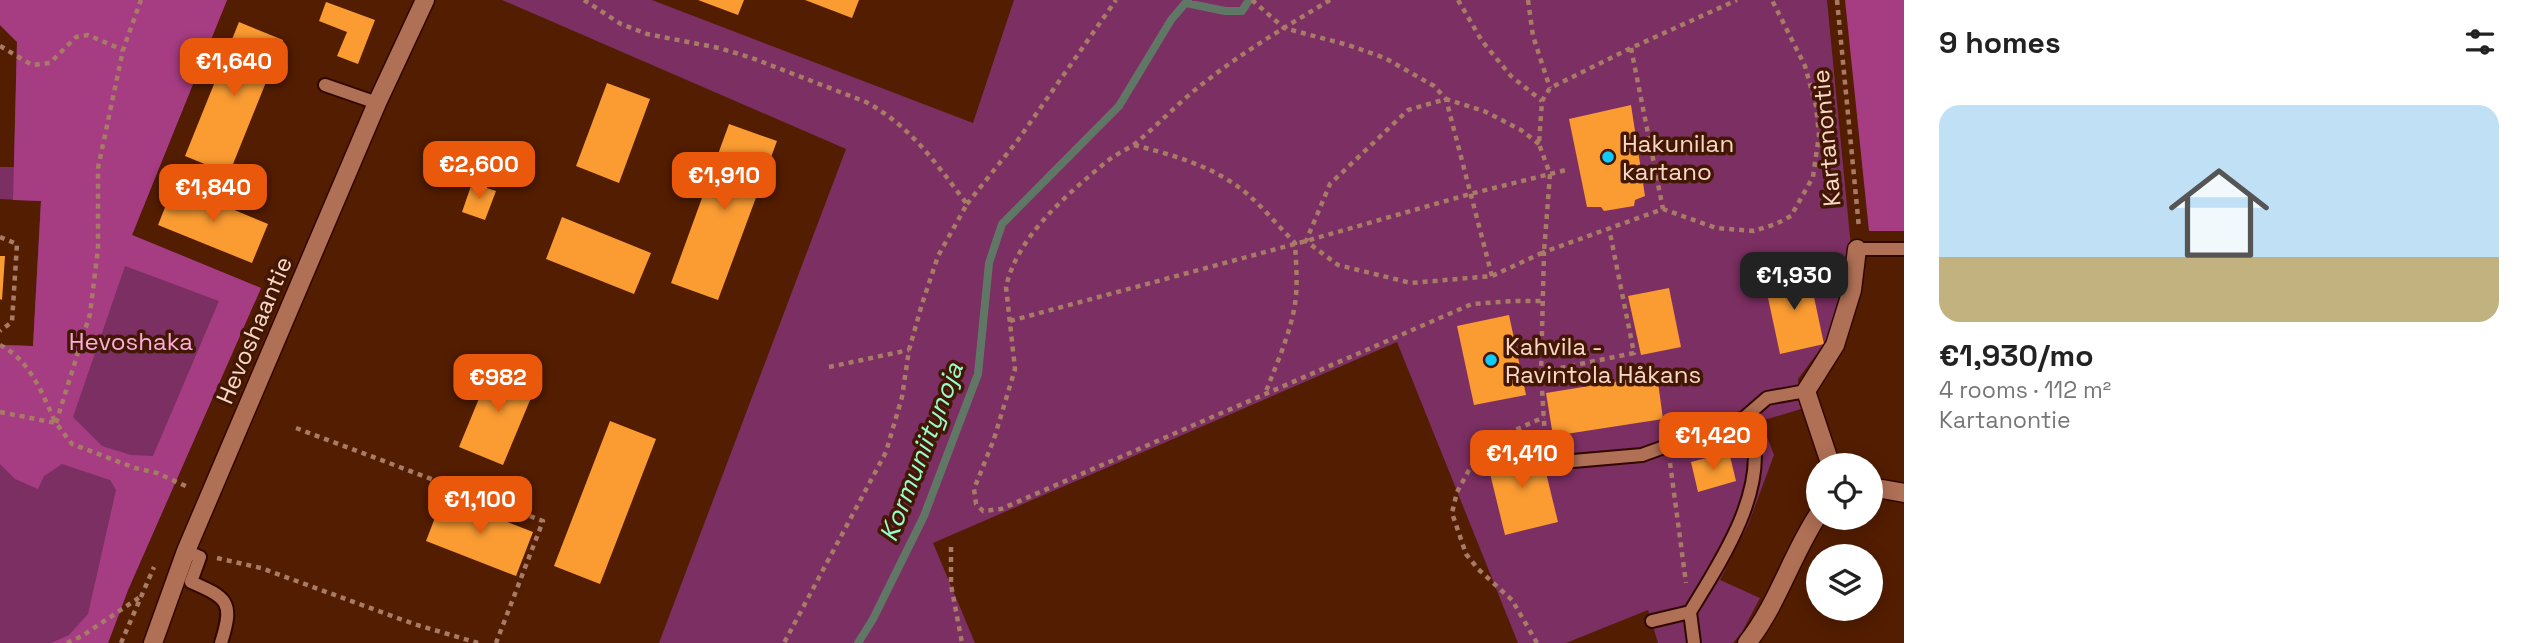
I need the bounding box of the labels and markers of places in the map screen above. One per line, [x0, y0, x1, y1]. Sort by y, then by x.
pin: €1,640 [177, 38, 291, 98]
place label: Hakunilan kartano [1622, 128, 1734, 187]
pin: €2,600 [422, 142, 536, 201]
marker: Hakunilan kartano [1600, 149, 1616, 165]
pin: €1,910 [667, 152, 781, 212]
pin: €1,840 [156, 164, 270, 224]
pin: €1,930 [1737, 252, 1851, 312]
place label: Kahvila - Ravintola Håkans [1505, 331, 1701, 390]
marker: Kahvila - Ravintola Håkans [1483, 352, 1499, 368]
pin: €982 [457, 354, 539, 414]
pin: €1,420 [1656, 412, 1770, 472]
pin: €1,410 [1465, 430, 1579, 490]
pin: €1,100 [423, 476, 537, 536]

